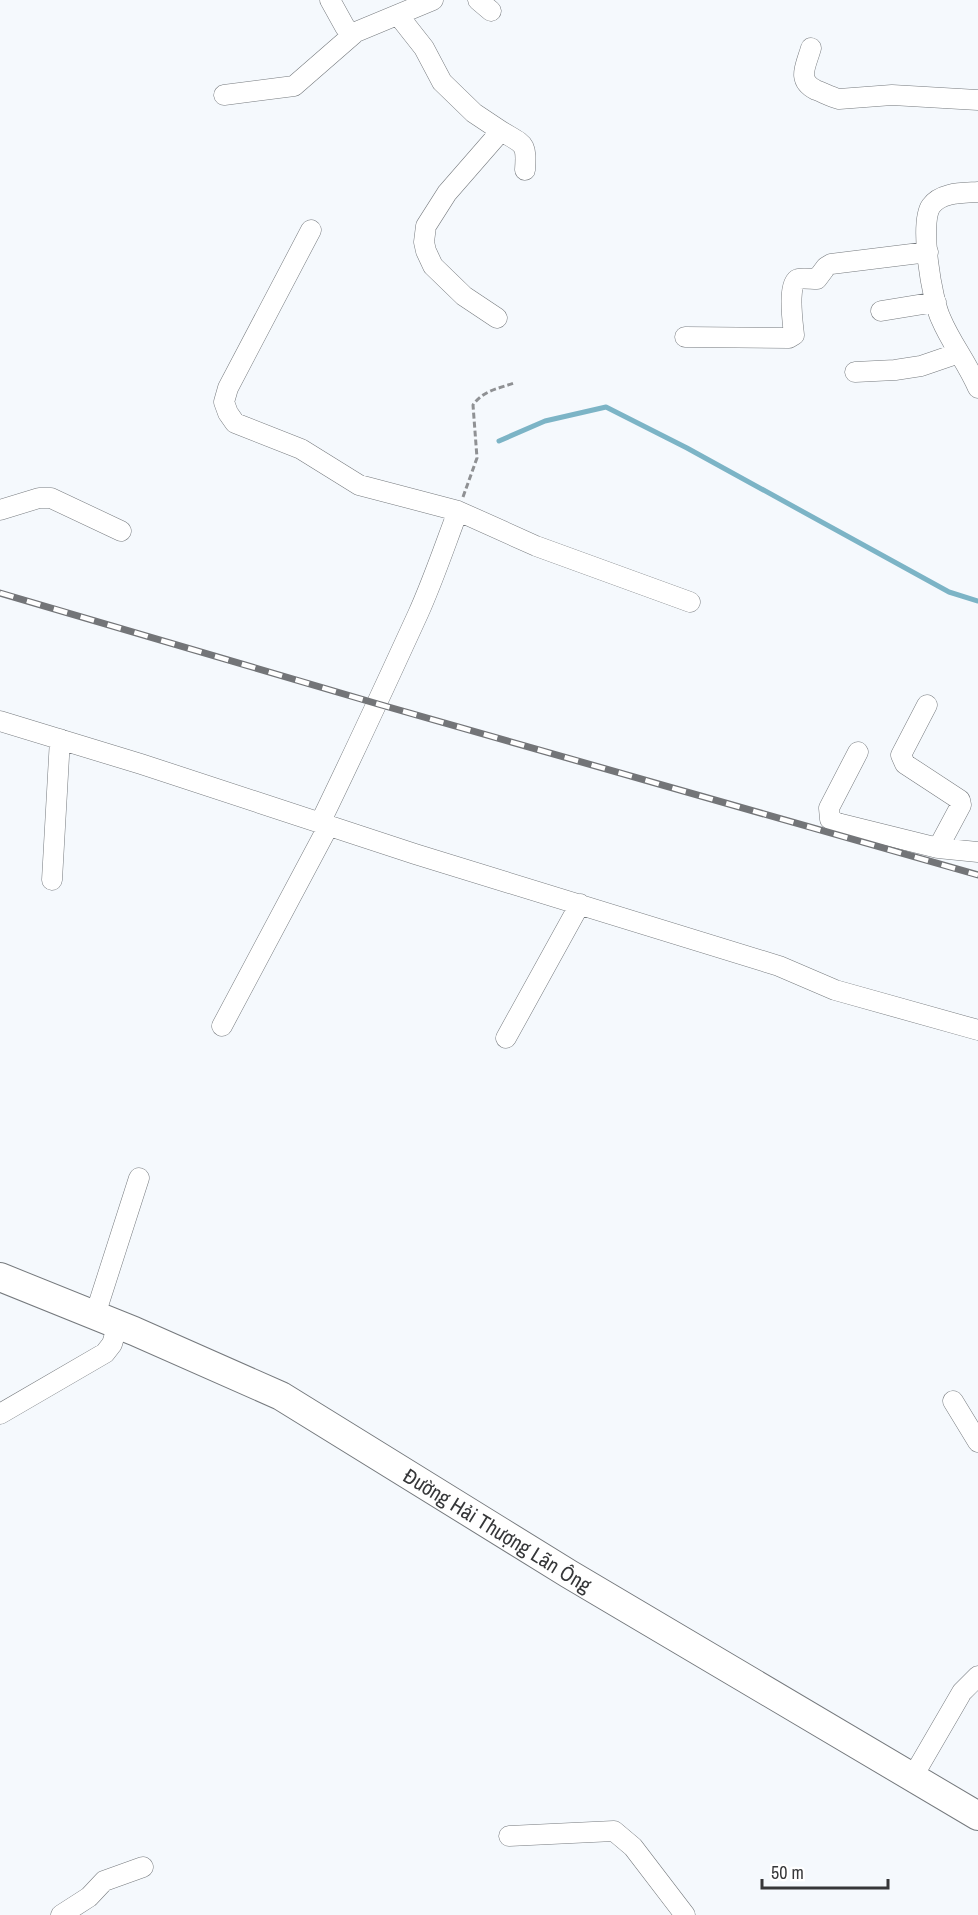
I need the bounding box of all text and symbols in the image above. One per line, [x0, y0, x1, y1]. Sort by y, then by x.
street label: Đường Hải Thượng Lãn Ông [398, 1461, 598, 1599]
scale bar [762, 1852, 888, 1890]
text: 50 m [771, 1860, 804, 1885]

